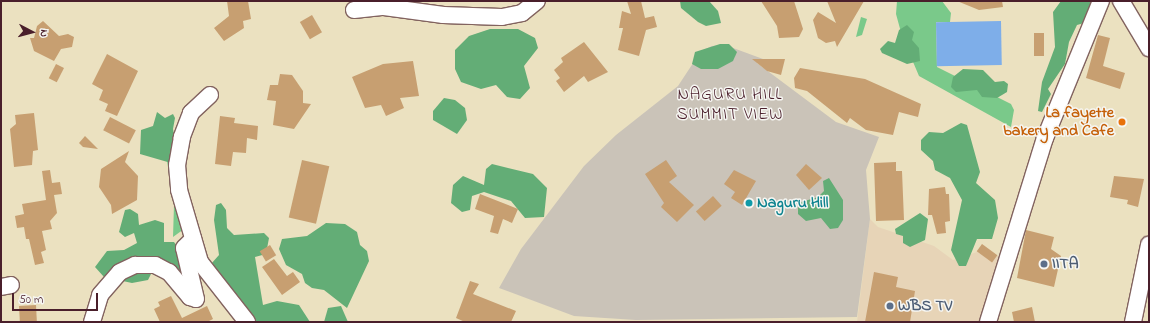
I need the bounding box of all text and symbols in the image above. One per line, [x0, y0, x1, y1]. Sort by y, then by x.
north arrow [12, 12, 52, 52]
text: N [36, 29, 52, 38]
district label: NAGURU HILL SUMMIT VIEW [677, 85, 783, 125]
place label: La fayette bakery and Cafe [1003, 103, 1114, 141]
marker: La fayette bakery and Cafe [1117, 117, 1127, 127]
place label: Naguru Hill [757, 193, 828, 213]
marker: Naguru Hill [744, 198, 754, 208]
place label: IITA [1052, 254, 1079, 274]
marker: IITA [1039, 259, 1049, 269]
scale bar [14, 285, 100, 311]
text: 50 m [19, 291, 43, 309]
place label: WBS TV [898, 296, 952, 316]
marker: WBS TV [885, 301, 895, 311]

